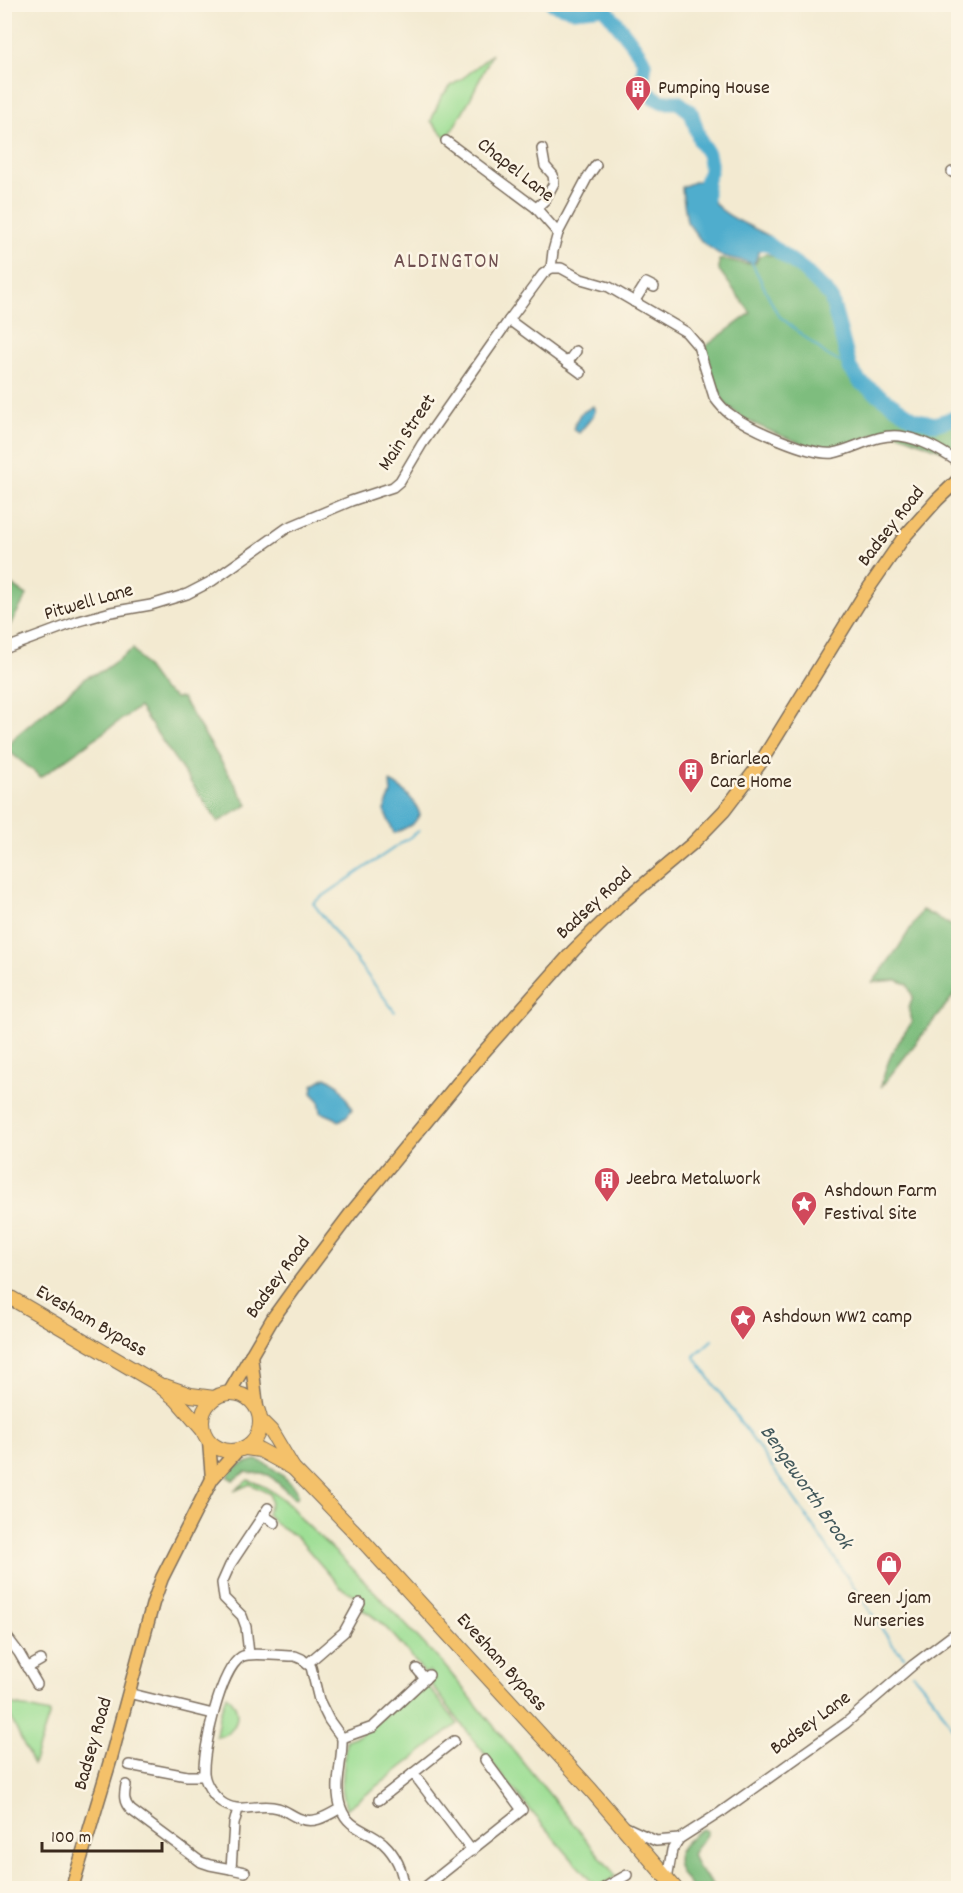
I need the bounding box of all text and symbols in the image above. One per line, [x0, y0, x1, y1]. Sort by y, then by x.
building icon: Pumping House [623, 74, 653, 112]
place label: Pumping House [658, 75, 770, 103]
street label: Chapel Lane [470, 132, 560, 210]
district label: ALDINGTON [394, 247, 500, 278]
street label: Main Street [372, 389, 444, 477]
street label: Badsey Road [852, 481, 932, 573]
street label: Pitwell Lane [41, 577, 137, 629]
place label: Briarlea Care Home [710, 746, 792, 797]
building icon: Briarlea Care Home [676, 756, 706, 794]
street label: Badsey Road [551, 861, 639, 947]
building icon: Jeebra Metalwork [592, 1165, 622, 1203]
place label: Jeebra Metalwork [626, 1166, 760, 1194]
place label: Ashdown Farm Festival Site [824, 1178, 937, 1229]
place icon: Ashdown Farm Festival Site [789, 1189, 819, 1227]
street label: Badsey Road [240, 1231, 318, 1325]
street label: Evesham Bypass [30, 1279, 152, 1365]
place icon: Ashdown WW2 camp [728, 1303, 758, 1341]
place label: Ashdown WW2 camp [762, 1304, 912, 1332]
water label: Bengeworth Brook [751, 1420, 860, 1558]
shop icon: Green Jjam Nurseries [874, 1549, 904, 1587]
place label: Green Jjam Nurseries [847, 1585, 931, 1636]
street label: Evesham Bypass [449, 1607, 553, 1719]
street label: Badsey Lane [765, 1685, 857, 1763]
street label: Badsey Road [67, 1694, 121, 1794]
scale bar [42, 1815, 162, 1853]
text: 100 m [51, 1826, 91, 1851]

